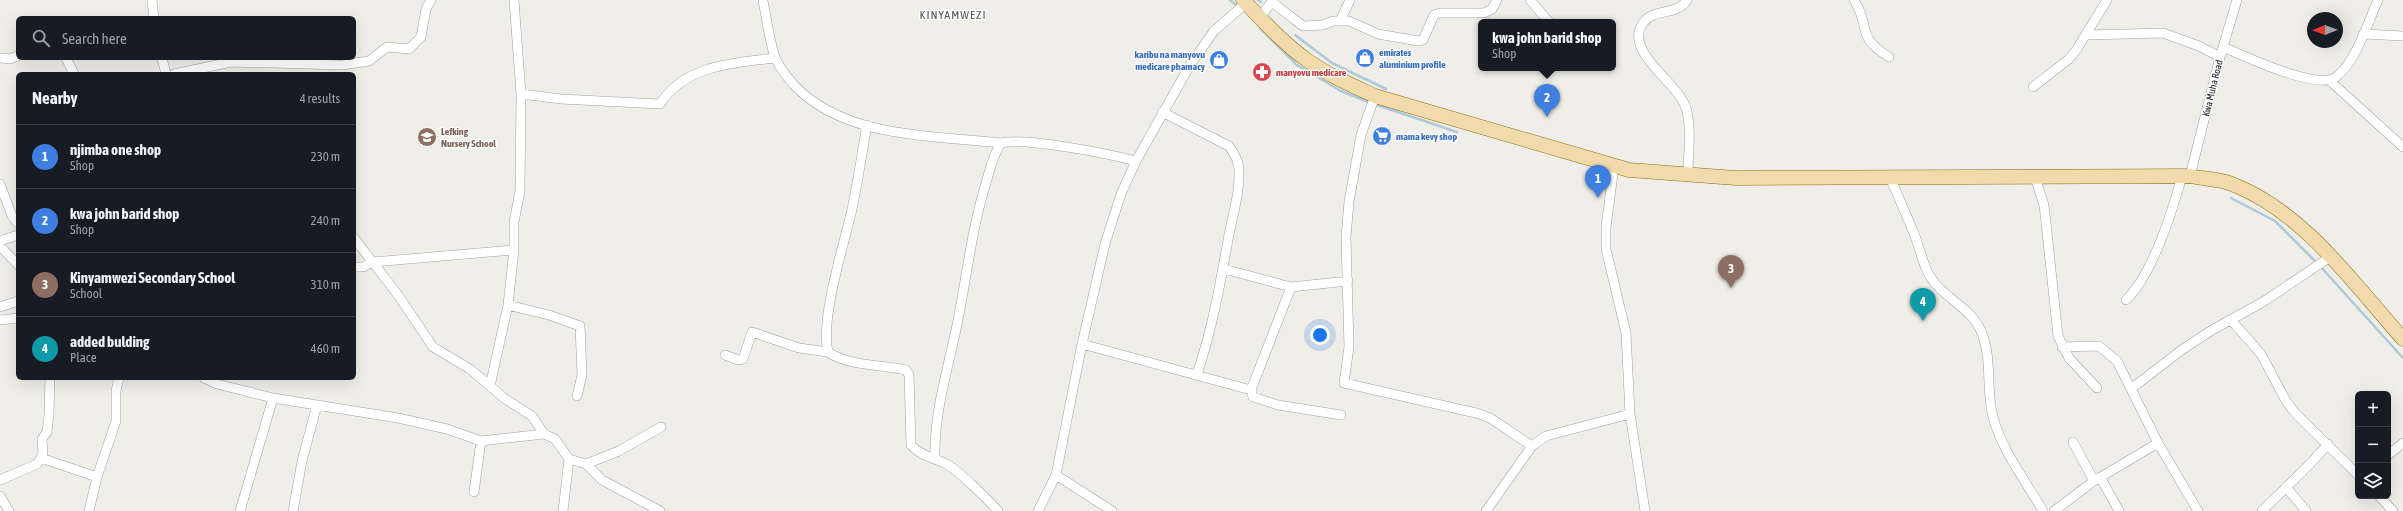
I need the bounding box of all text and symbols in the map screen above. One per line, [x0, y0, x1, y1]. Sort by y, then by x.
district label: KINYAMWEZI [920, 8, 986, 22]
north arrow [2307, 12, 2343, 48]
search box [16, 16, 356, 60]
popup [1478, 19, 1616, 71]
icon: search [30, 27, 52, 49]
text: kwa john barid shop [1492, 29, 1602, 46]
text: Search here [62, 30, 127, 47]
text: Shop [1492, 46, 1516, 61]
shop icon: emirates aluminium profile [1354, 47, 1376, 69]
place label: emirates aluminium profile [1379, 47, 1446, 70]
place label: karibu na manyovu medicare phamacy [1135, 49, 1206, 72]
shop icon: karibu na manyovu medicare phamacy [1208, 49, 1230, 71]
street label: Kwa Muha Road [2200, 58, 2225, 118]
pharmacy icon: manyovu medicare [1251, 61, 1273, 83]
place label: manyovu medicare [1276, 67, 1347, 78]
pin: 2 [1534, 84, 1560, 117]
text: Nearby [32, 88, 78, 108]
text: 4 results [300, 91, 340, 106]
supermarket icon: mama kevy shop [1371, 125, 1393, 147]
school or university icon: Lefking Nursery School [416, 126, 438, 148]
place label: Lefking Nursery School [441, 126, 496, 149]
place label: mama kevy shop [1396, 131, 1457, 142]
text: njimba one shop [70, 141, 161, 158]
text: 1 [42, 149, 48, 164]
text: 230 m [311, 149, 340, 164]
text: Shop [70, 158, 94, 173]
pin: 1 [1585, 165, 1611, 198]
text: kwa john barid shop [70, 205, 179, 222]
text: 2 [42, 213, 48, 228]
text: 240 m [311, 213, 340, 228]
text: Shop [70, 222, 94, 237]
pin: 3 [1718, 255, 1744, 288]
text: Kinyamwezi Secondary School [70, 269, 235, 286]
text: 3 [42, 277, 48, 292]
text: 310 m [311, 277, 340, 292]
text: School [70, 286, 102, 301]
pin: 4 [1910, 288, 1936, 321]
your location [1310, 325, 1330, 345]
text: added bulding [70, 333, 150, 350]
text: 4 [42, 341, 48, 356]
text: 460 m [311, 341, 340, 356]
text: Place [70, 350, 97, 365]
map controls [2355, 391, 2391, 499]
button: + [2355, 391, 2391, 427]
button: − [2355, 427, 2391, 463]
button: layers [2355, 463, 2391, 499]

